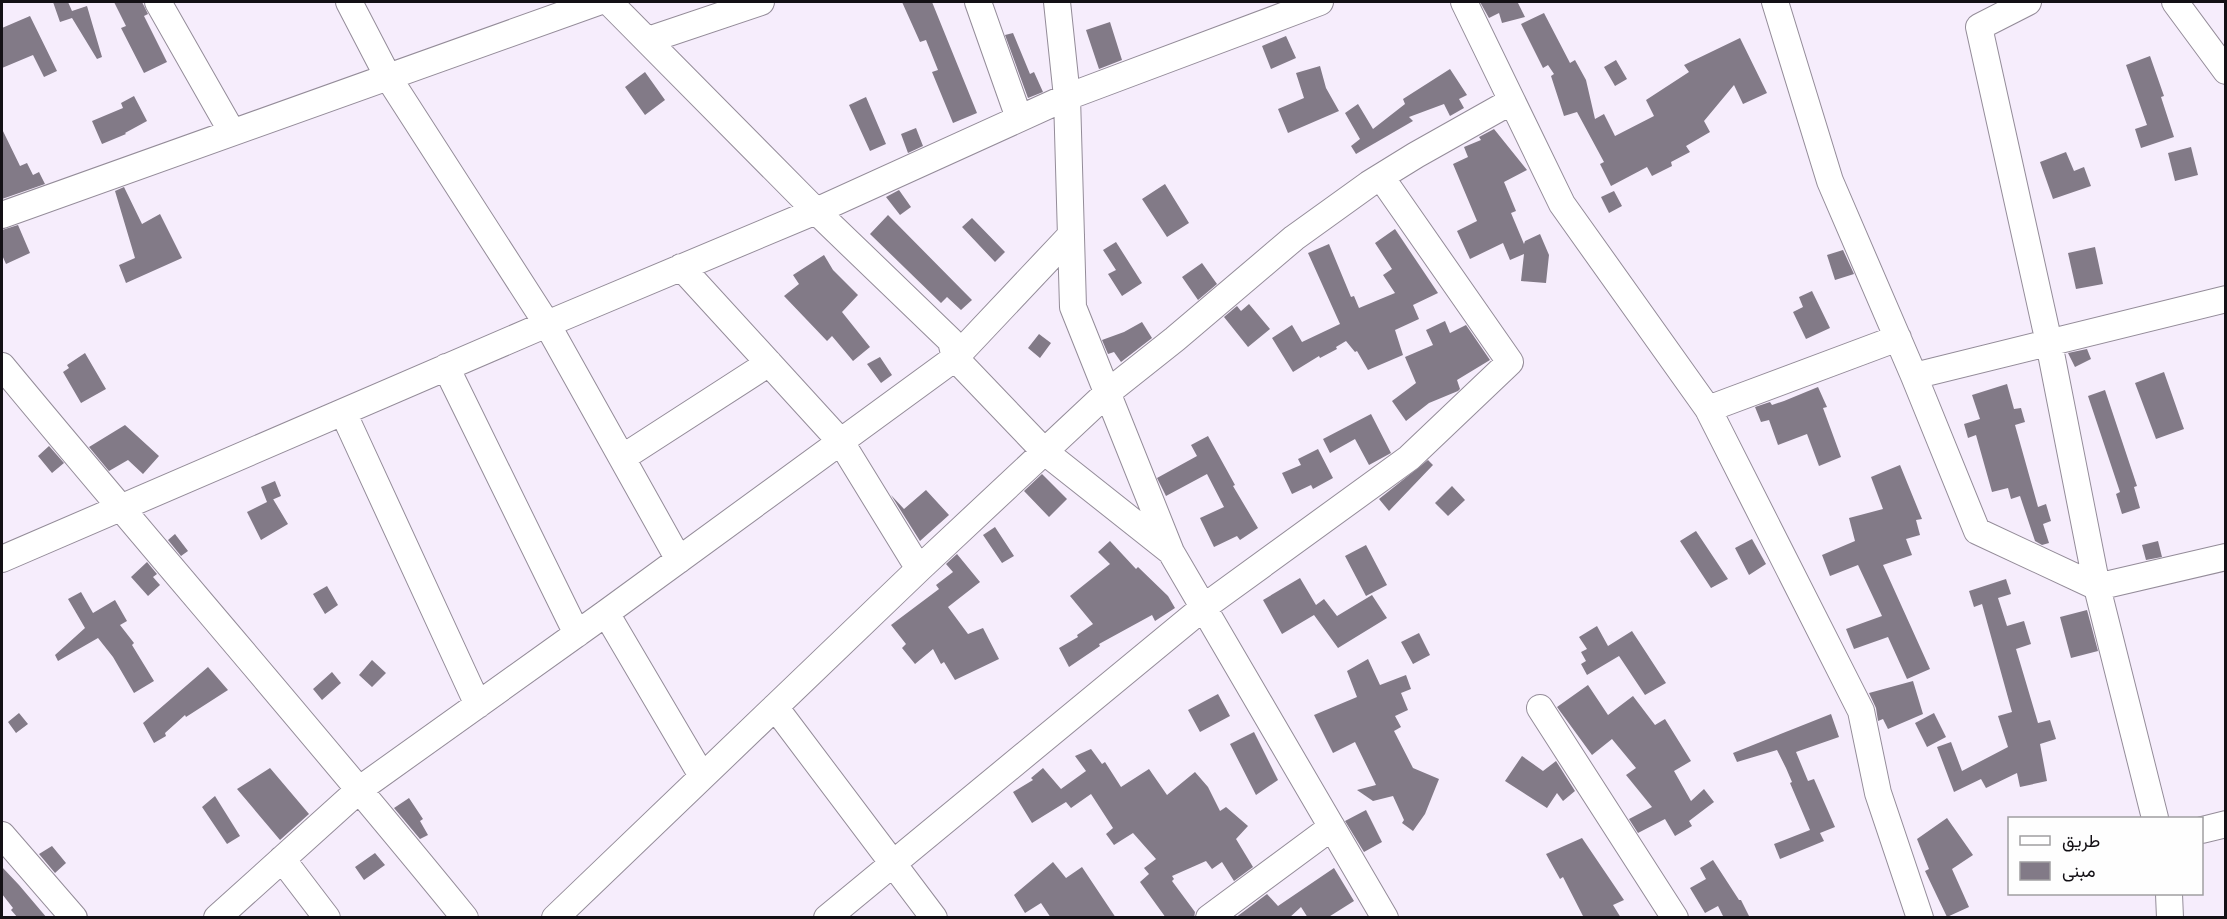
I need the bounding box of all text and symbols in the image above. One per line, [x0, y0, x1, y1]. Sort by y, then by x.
legend [2008, 817, 2203, 895]
text: طريق [2062, 828, 2100, 852]
text: مبنى [2062, 858, 2096, 882]

